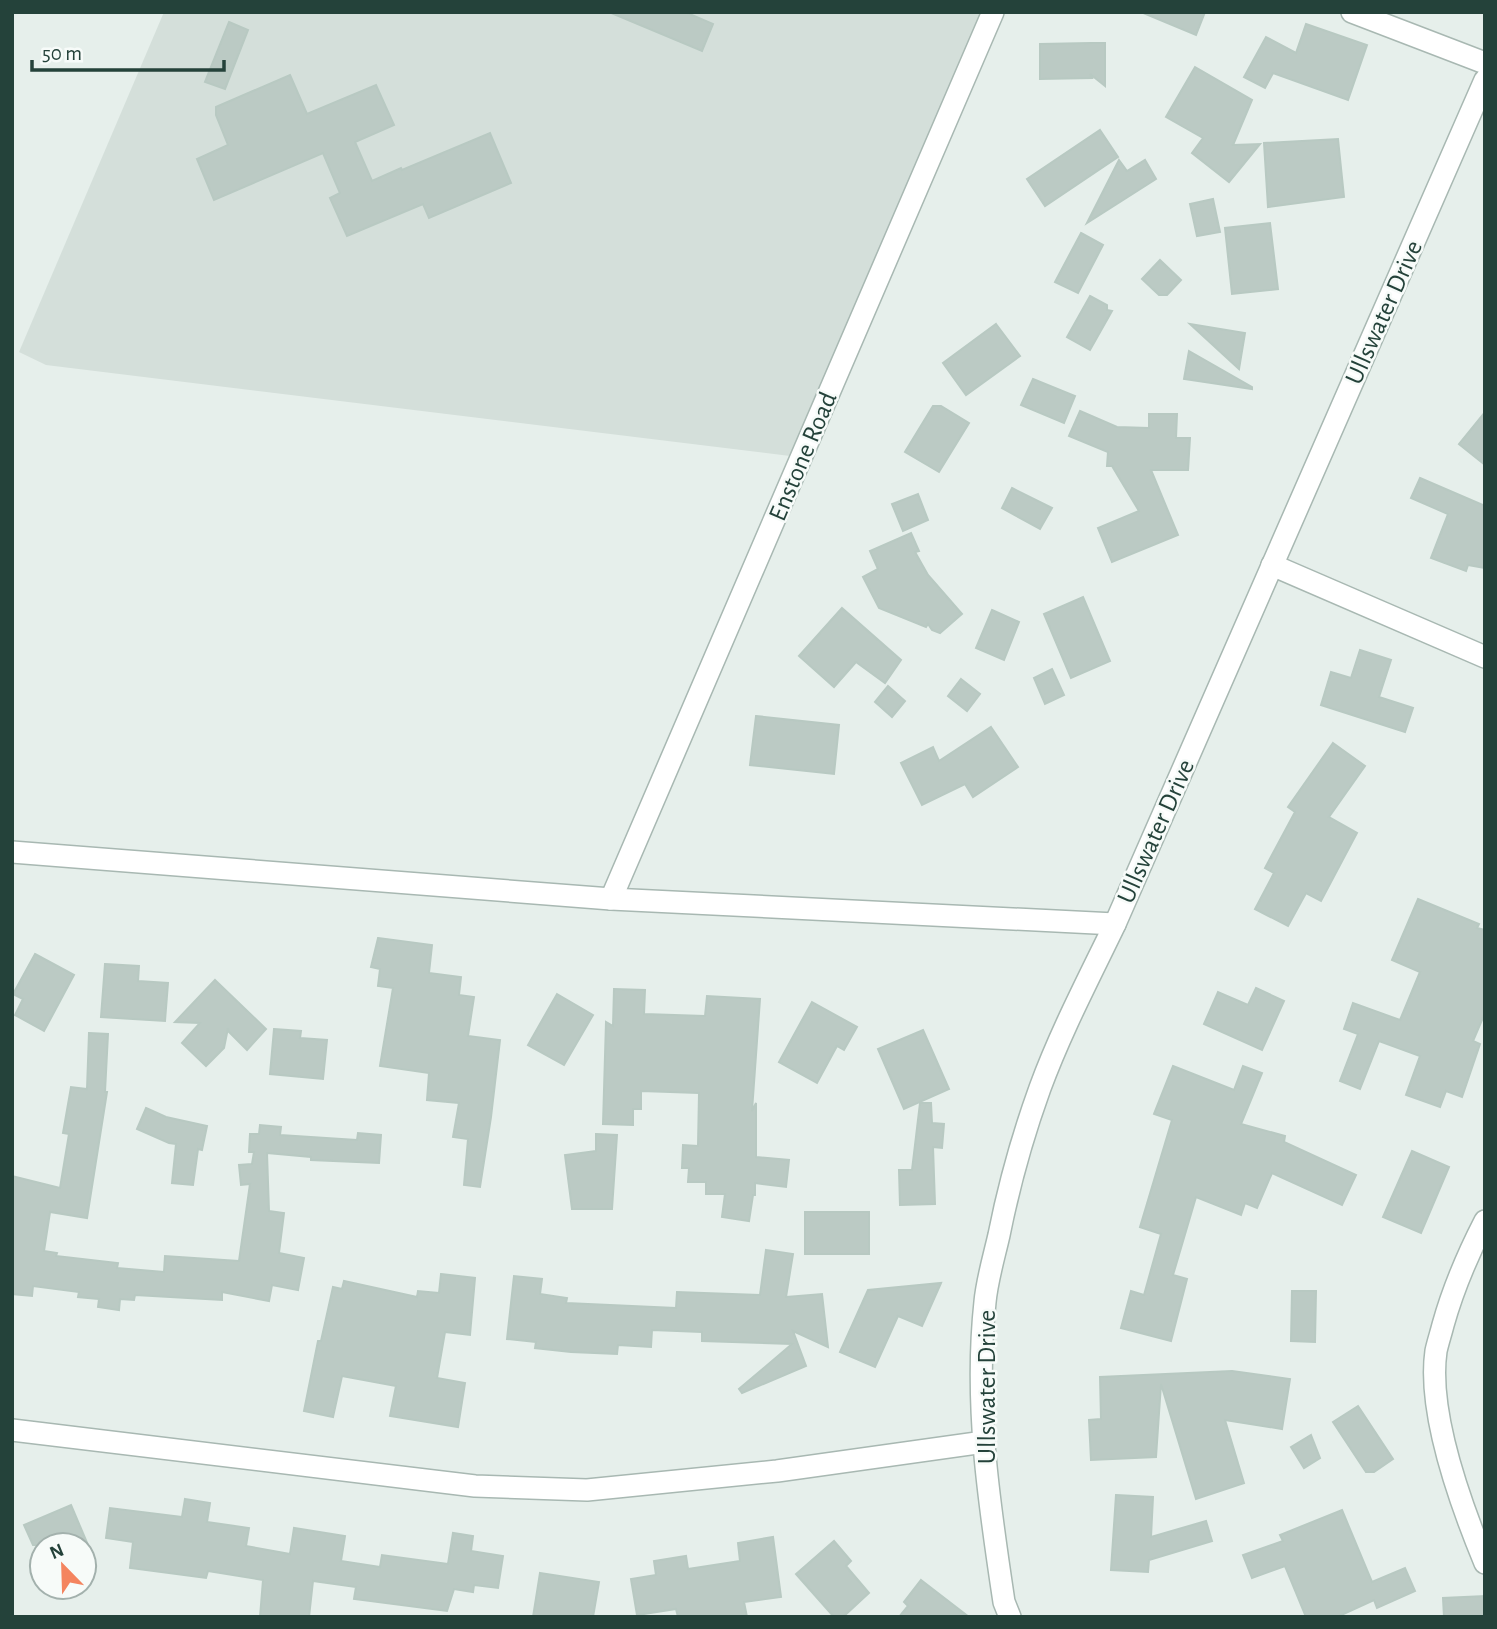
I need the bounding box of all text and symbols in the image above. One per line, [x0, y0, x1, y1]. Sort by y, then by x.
scale bar [32, 28, 224, 72]
text: 50 m [42, 43, 82, 64]
street label: Ullswater Drive [1341, 237, 1427, 388]
street label: Enstone Road [764, 388, 842, 525]
street label: Ullswater Drive [1113, 756, 1199, 907]
street label: Ullswater Drive [974, 1310, 1000, 1464]
north arrow [28, 1531, 98, 1601]
text: N [47, 1540, 67, 1563]

